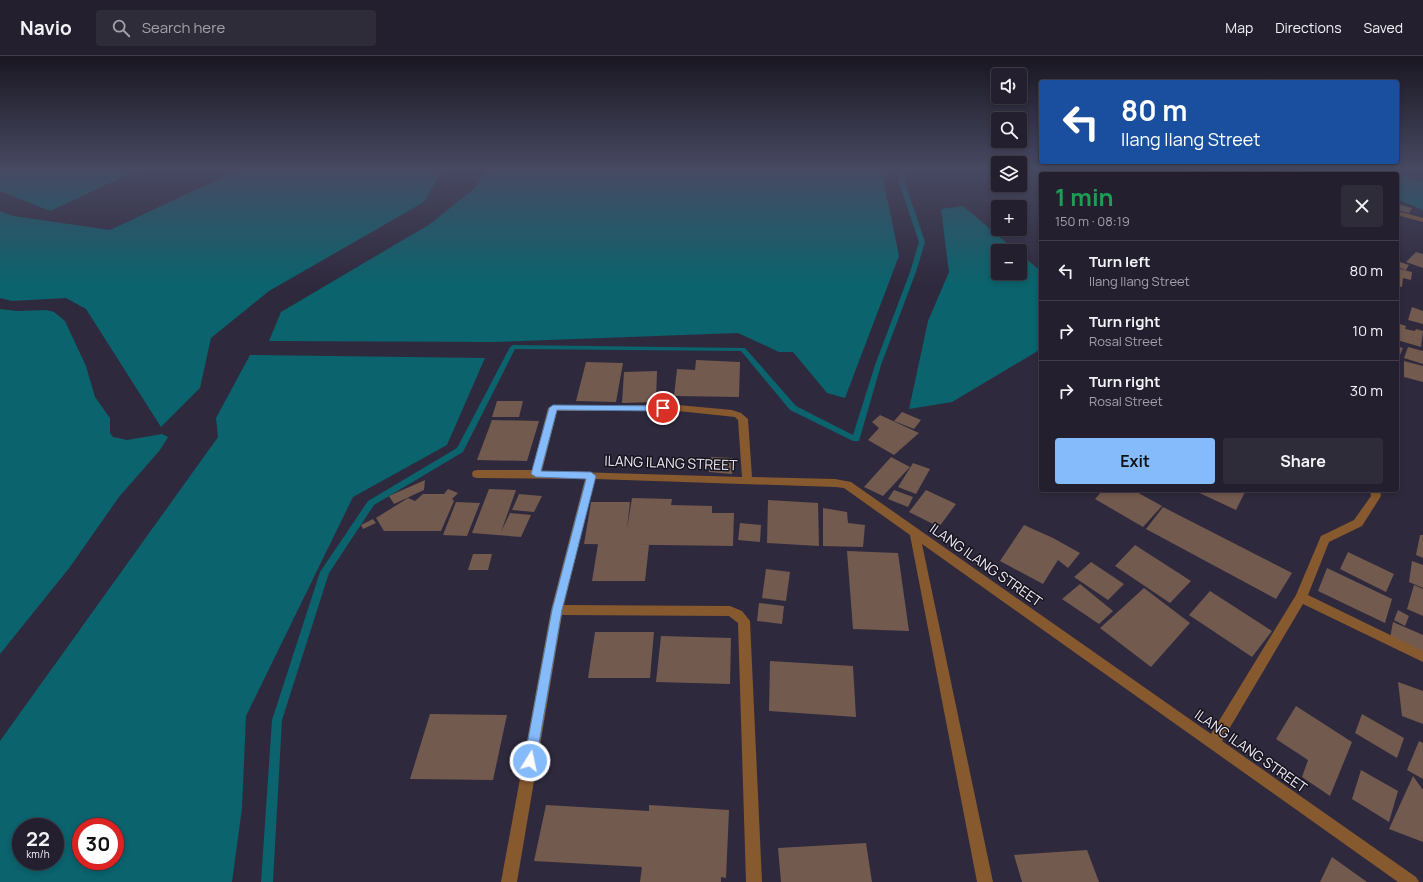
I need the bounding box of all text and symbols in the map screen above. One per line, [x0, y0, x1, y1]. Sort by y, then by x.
search box [96, 10, 376, 46]
text: Navio [20, 15, 72, 41]
icon: search [110, 17, 132, 39]
text: Search here [142, 17, 225, 38]
text: Map [1225, 18, 1253, 37]
text: Directions [1275, 18, 1342, 37]
text: Saved [1364, 18, 1403, 37]
map controls [991, 68, 1027, 280]
button: sound [991, 68, 1027, 104]
text: 80 m [1121, 91, 1187, 129]
icon: left [1055, 96, 1107, 148]
button: search [991, 112, 1027, 148]
text: Ilang Ilang Street [1121, 127, 1261, 151]
button: layers [991, 156, 1027, 192]
text: 1 min [1055, 180, 1114, 213]
button: close [1341, 185, 1383, 227]
button: + [991, 200, 1027, 236]
text: 150 m · 08:19 [1055, 212, 1130, 230]
button: − [991, 244, 1027, 280]
text: Turn left [1089, 251, 1151, 272]
icon: left [1055, 260, 1077, 282]
text: 80 m [1349, 260, 1383, 281]
text: Ilang Ilang Street [1089, 272, 1190, 290]
text: Turn right [1089, 311, 1160, 332]
icon: right [1055, 320, 1077, 342]
text: 10 m [1352, 320, 1383, 341]
text: Rosal Street [1089, 332, 1163, 350]
text: Turn right [1089, 371, 1160, 392]
icon: right [1055, 380, 1077, 402]
text: 30 m [1350, 380, 1383, 401]
pin [646, 391, 680, 425]
text: Rosal Street [1089, 392, 1163, 410]
icon: arrive [652, 397, 674, 419]
button: Exit [1055, 438, 1215, 484]
button: Share [1223, 438, 1383, 484]
street label: ILANG ILANG STREET [604, 451, 739, 474]
street label: ILANG ILANG STREET [926, 519, 1047, 611]
street label: ILANG ILANG STREET [1191, 705, 1312, 797]
position arrow [509, 740, 551, 782]
speed limit sign: 30 [72, 818, 124, 870]
text: 22 [26, 825, 50, 852]
text: km/h [26, 847, 50, 861]

